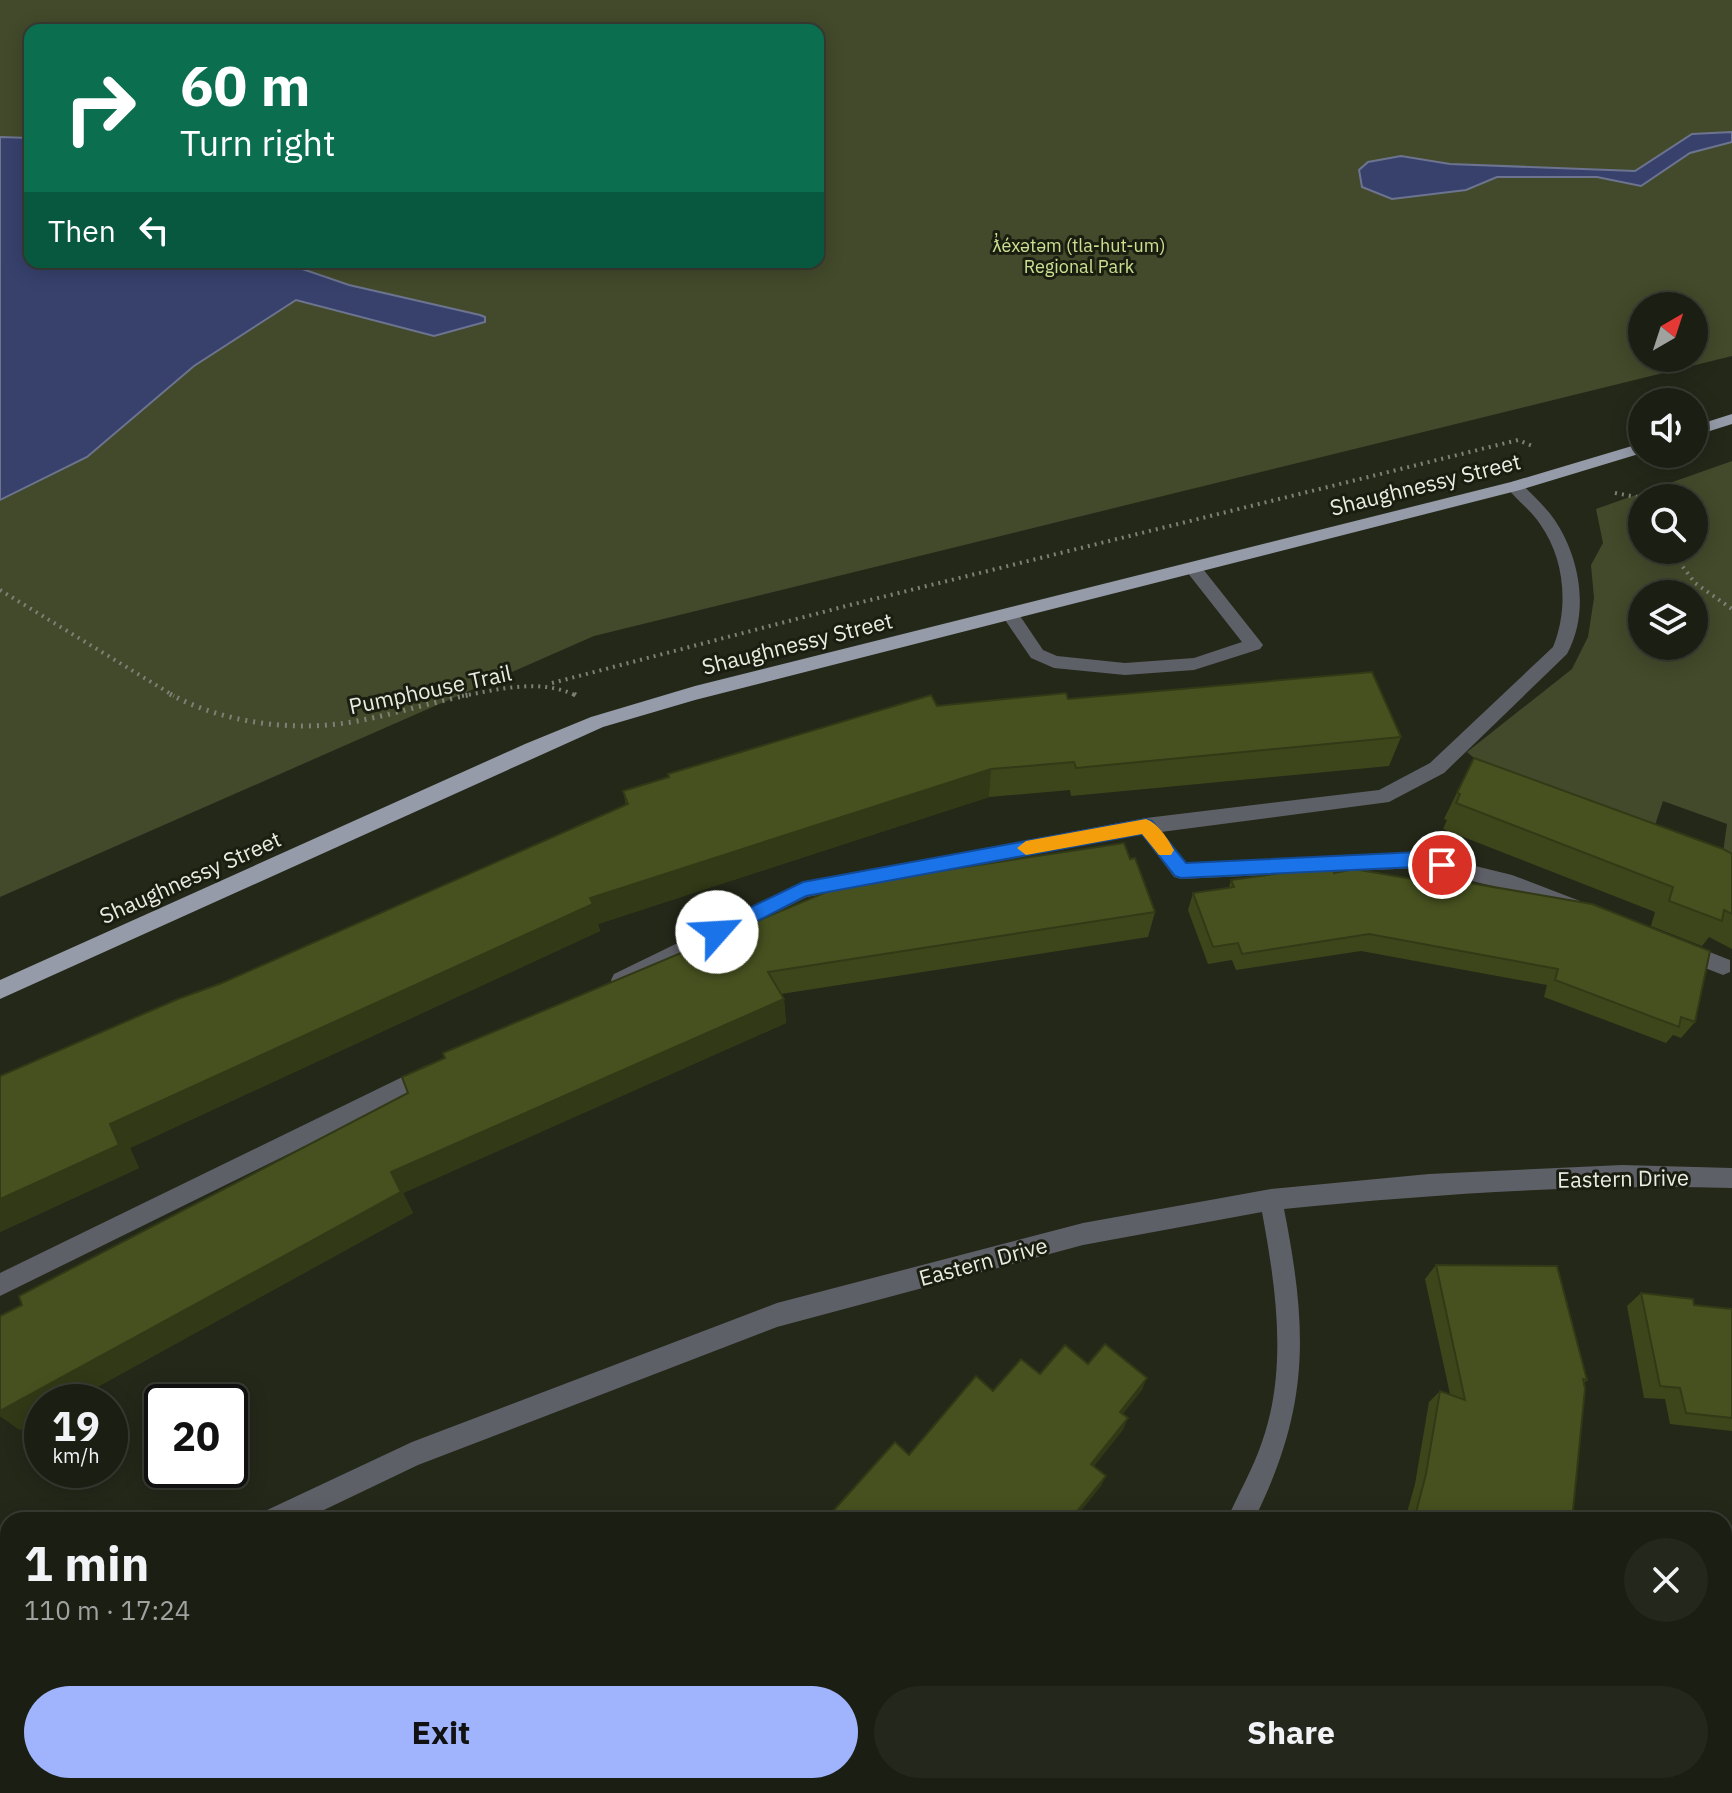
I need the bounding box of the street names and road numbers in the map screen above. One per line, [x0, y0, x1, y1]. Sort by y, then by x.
street label: Shaughnessy Street [1327, 446, 1523, 522]
street label: Shaughnessy Street [699, 605, 895, 681]
street label: Pumphouse Trail [346, 658, 514, 720]
street label: Shaughnessy Street [95, 824, 285, 930]
street label: Eastern Drive [1557, 1162, 1689, 1194]
street label: Eastern Drive [916, 1230, 1050, 1292]

